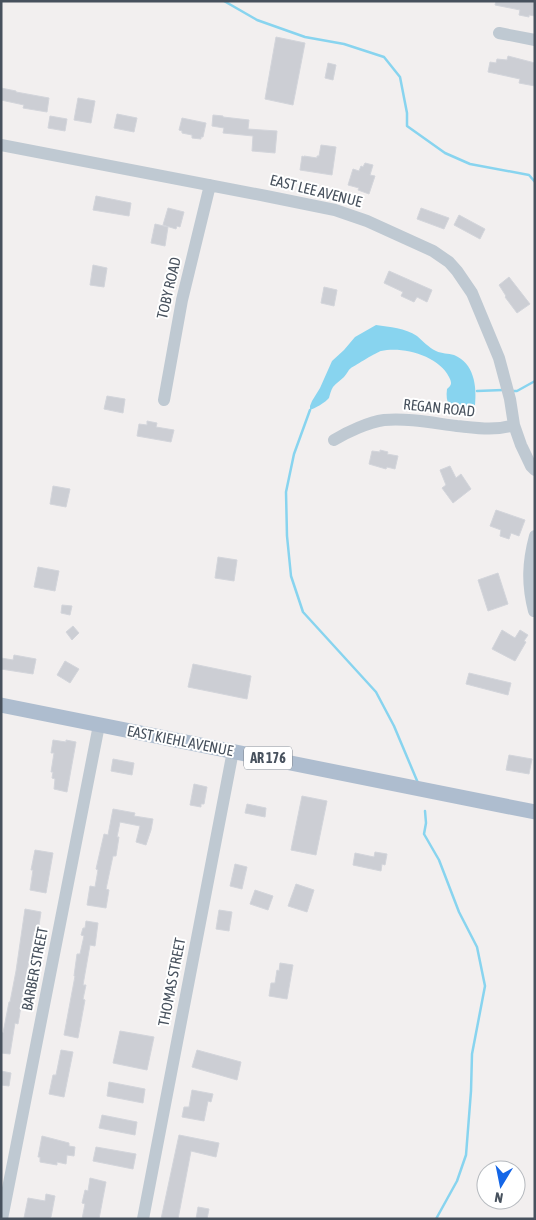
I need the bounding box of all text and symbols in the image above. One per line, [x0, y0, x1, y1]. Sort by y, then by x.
street label: EAST LEE AVENUE [268, 171, 364, 210]
street label: TOBY ROAD [153, 255, 184, 320]
street label: REGAN ROAD [402, 395, 476, 420]
street label: EAST KIEHL AVENUE [126, 722, 235, 759]
road number: AR 176 [244, 746, 292, 770]
street label: BARBER STREET [18, 925, 51, 1012]
street label: THOMAS STREET [155, 936, 188, 1027]
north arrow [476, 1160, 526, 1210]
text: N [493, 1189, 504, 1206]

